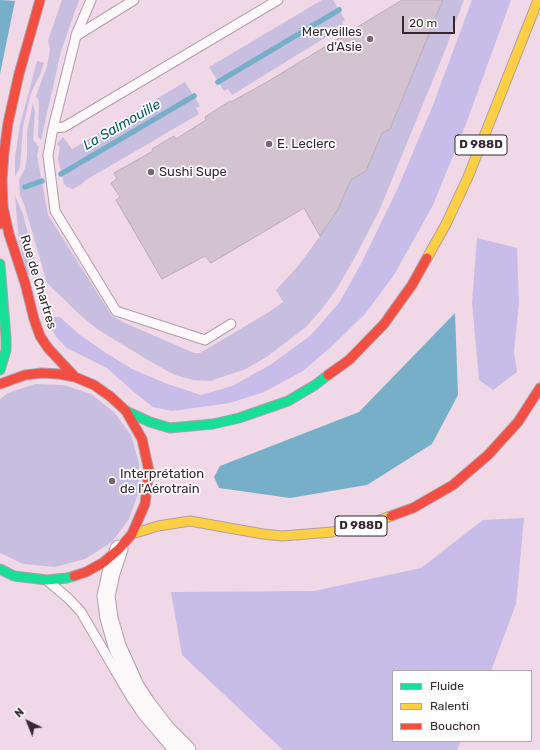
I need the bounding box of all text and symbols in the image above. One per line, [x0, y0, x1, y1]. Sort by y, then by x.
scale bar [404, 8, 457, 34]
text: 20 m [409, 16, 437, 30]
place label: Merveilles d'Asie [302, 24, 362, 55]
marker: Merveilles d'Asie [365, 34, 375, 44]
water label: La Salmouille [80, 96, 164, 154]
road number: D 988D [455, 135, 507, 155]
place label: E. Leclerc [277, 136, 335, 152]
marker: E. Leclerc [264, 139, 274, 149]
place label: Sushi Supe [159, 164, 227, 180]
marker: Sushi Supe [146, 167, 156, 177]
street label: Rue de Chartres [16, 233, 60, 331]
place label: Interprétation de l'Aérotrain [120, 466, 204, 497]
marker: Interprétation de l'Aérotrain [107, 476, 117, 486]
road number: D 988D [335, 516, 387, 536]
legend [392, 670, 532, 742]
text: Fluide [430, 679, 464, 693]
text: Ralenti [430, 699, 469, 713]
north arrow [8, 702, 48, 742]
text: N [12, 705, 27, 720]
text: Bouchon [430, 719, 480, 733]

